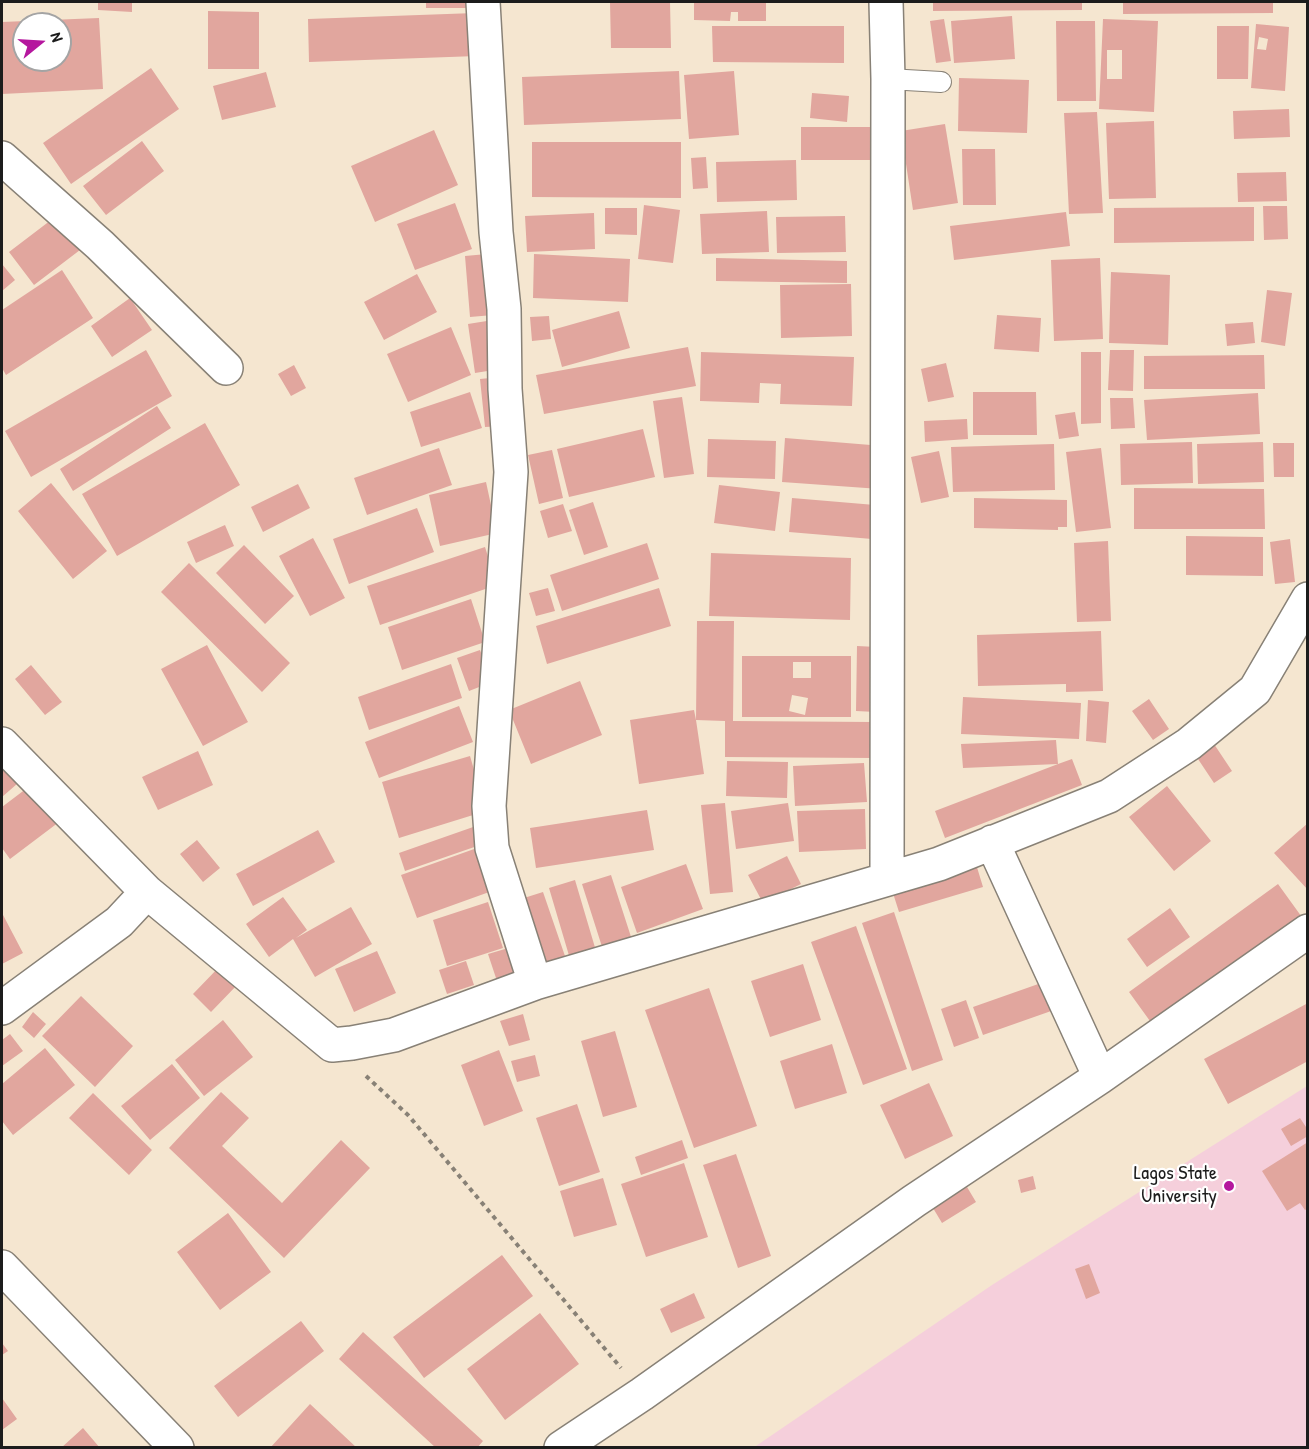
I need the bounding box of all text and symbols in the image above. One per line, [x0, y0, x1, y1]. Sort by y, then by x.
north arrow [12, 12, 72, 72]
text: N [45, 30, 69, 44]
place label: Lagos State University [1134, 1162, 1217, 1209]
marker: Lagos State University [1222, 1179, 1236, 1193]

